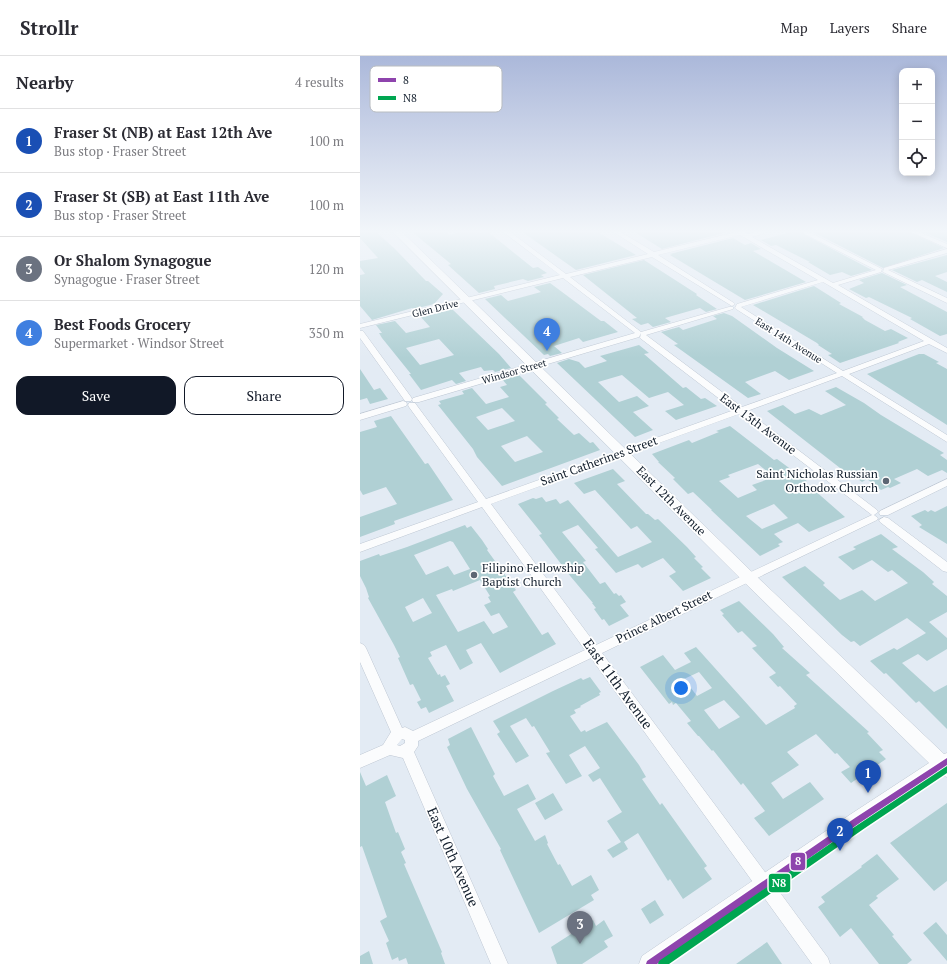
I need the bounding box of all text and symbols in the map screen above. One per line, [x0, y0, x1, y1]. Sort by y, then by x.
text: Strollr [20, 15, 78, 40]
text: Map [781, 18, 808, 37]
text: Layers [830, 18, 870, 37]
text: Share [892, 18, 927, 37]
legend [370, 66, 502, 112]
map controls [899, 68, 935, 176]
button: + [899, 68, 935, 104]
text: Nearby [16, 71, 74, 94]
text: 4 results [295, 73, 344, 91]
text: 8 [403, 73, 409, 87]
text: N8 [403, 91, 417, 105]
button: − [899, 104, 935, 140]
text: Fraser St (NB) at East 12th Ave [54, 122, 272, 142]
text: 1 [25, 132, 33, 150]
text: 100 m [309, 132, 344, 150]
button: locate [899, 140, 935, 176]
text: Bus stop · Fraser Street [54, 142, 186, 160]
text: Fraser St (SB) at East 11th Ave [54, 186, 269, 206]
text: 2 [25, 196, 33, 214]
text: 100 m [309, 196, 344, 214]
text: Bus stop · Fraser Street [54, 206, 186, 224]
text: Or Shalom Synagogue [54, 250, 211, 270]
text: 3 [25, 260, 33, 278]
text: 120 m [309, 260, 344, 278]
text: Synagogue · Fraser Street [54, 270, 200, 288]
street label: Glen Drive [411, 296, 460, 320]
text: Best Foods Grocery [54, 314, 191, 334]
street label: East 14th Avenue [753, 315, 825, 366]
pin: 4 [534, 318, 560, 351]
text: 4 [25, 324, 33, 342]
text: 350 m [309, 324, 344, 342]
text: Supermarket · Windsor Street [54, 334, 224, 352]
street label: Windsor Street [480, 356, 548, 387]
button: Save [16, 376, 176, 415]
button: Share [184, 376, 344, 415]
street label: East 13th Avenue [717, 390, 800, 457]
street label: Saint Catherines Street [538, 432, 660, 489]
street label: East 12th Avenue [634, 463, 709, 538]
place label: Saint Nicholas Russian Orthodox Church [756, 466, 878, 495]
marker: Saint Nicholas Russian Orthodox Church [881, 476, 891, 486]
place label: Filipino Fellowship Baptist Church [482, 560, 584, 589]
marker: Filipino Fellowship Baptist Church [469, 570, 479, 580]
street label: Prince Albert Street [613, 587, 715, 646]
street label: East 11th Avenue [579, 635, 658, 733]
your location [671, 678, 691, 698]
pin: 1 [855, 760, 881, 793]
street label: East 10th Avenue [423, 804, 484, 910]
pin: 2 [827, 818, 853, 851]
line badge: 8 [790, 852, 806, 871]
text: 8 [795, 854, 801, 868]
line badge: N8 [768, 873, 791, 893]
text: N8 [772, 876, 786, 890]
pin: 3 [567, 911, 593, 944]

